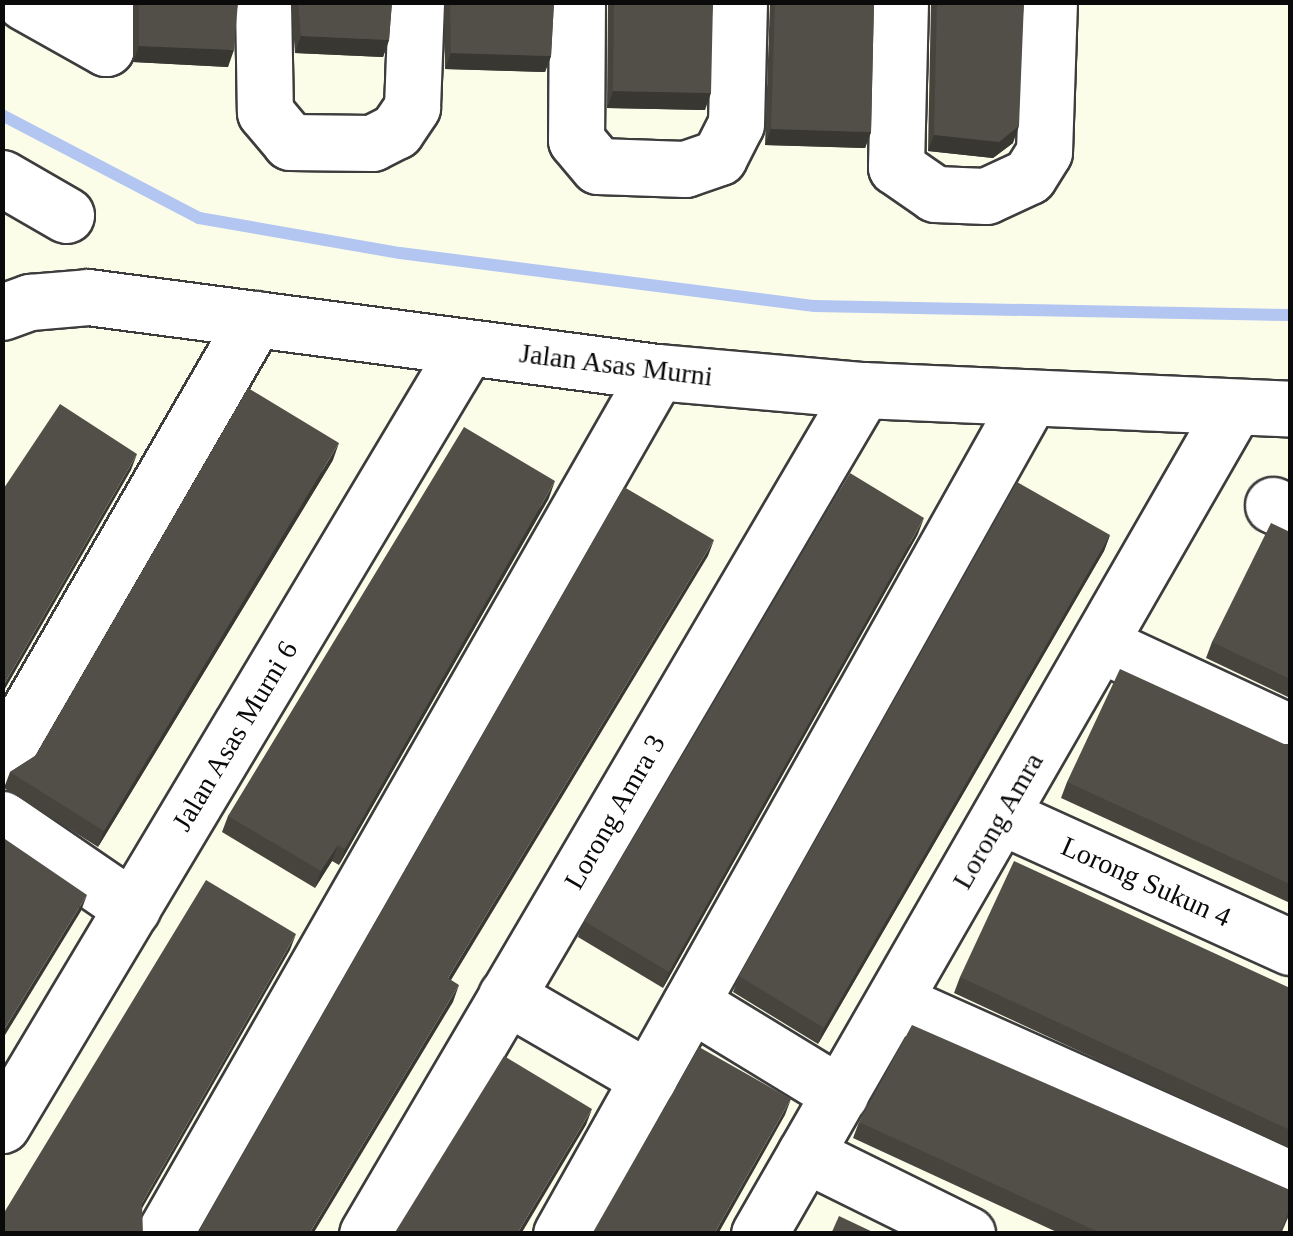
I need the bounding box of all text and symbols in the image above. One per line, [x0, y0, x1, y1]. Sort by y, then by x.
street label: Jalan Asas Murni [517, 336, 715, 394]
street label: Jalan Asas Murni 6 [165, 634, 305, 838]
street label: Lorong Amra 3 [557, 728, 673, 896]
street label: Lorong Amra [945, 746, 1051, 896]
street label: Lorong Sukun 4 [1056, 830, 1236, 934]

